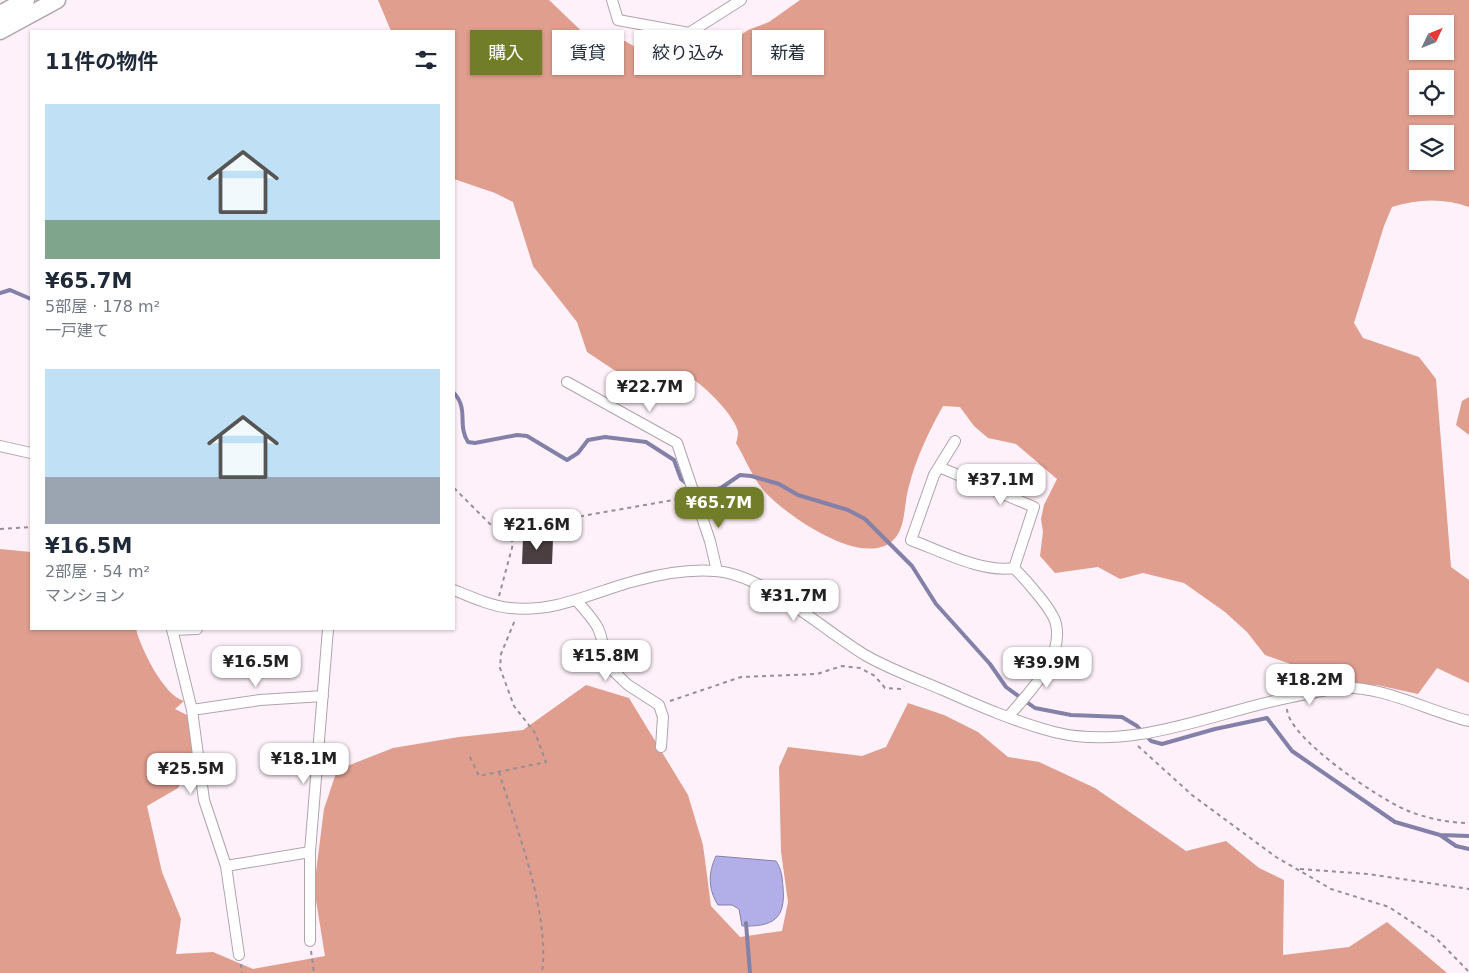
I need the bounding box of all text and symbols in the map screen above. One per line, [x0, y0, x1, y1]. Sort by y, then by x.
north arrow [1409, 15, 1454, 60]
map controls [1409, 15, 1454, 170]
chip: 購入 [470, 30, 542, 75]
chip: 賃貸 [552, 30, 624, 75]
chip: 絞り込み [634, 30, 742, 75]
chip: 新着 [752, 30, 824, 75]
icon: filters [412, 46, 440, 74]
text: 11件の物件 [45, 50, 158, 74]
button: locate [1409, 70, 1454, 115]
button: layers [1409, 125, 1454, 170]
icon: home [198, 137, 288, 227]
text: ¥65.7M [45, 269, 132, 293]
text: 5部屋 · 178 m² [45, 297, 160, 316]
text: 一戸建て [45, 321, 109, 340]
pin: ¥22.7M [609, 370, 691, 413]
text: ¥22.7M [617, 377, 683, 396]
icon: home [198, 402, 288, 492]
pin: ¥37.1M [960, 464, 1042, 506]
text: ¥37.1M [968, 470, 1034, 489]
pin: ¥65.7M [678, 486, 760, 529]
text: ¥65.7M [686, 493, 752, 512]
pin: ¥21.6M [496, 508, 578, 551]
text: ¥21.6M [504, 515, 570, 534]
text: ¥16.5M [45, 534, 132, 558]
text: 2部屋 · 54 m² [45, 562, 150, 581]
pin: ¥31.7M [753, 580, 835, 622]
text: マンション [45, 586, 125, 605]
text: ¥31.7M [761, 586, 827, 605]
pin: ¥15.8M [565, 640, 647, 682]
pin: ¥16.5M [215, 646, 297, 688]
text: ¥15.8M [573, 646, 639, 665]
pin: ¥39.9M [1006, 646, 1088, 689]
text: ¥16.5M [223, 652, 289, 671]
text: ¥39.9M [1014, 653, 1080, 672]
pin: ¥18.2M [1269, 664, 1351, 706]
text: ¥18.2M [1277, 670, 1343, 689]
pin: ¥18.1M [263, 742, 345, 785]
text: ¥18.1M [271, 749, 337, 768]
pin: ¥25.5M [150, 752, 232, 795]
text: ¥25.5M [158, 759, 224, 778]

